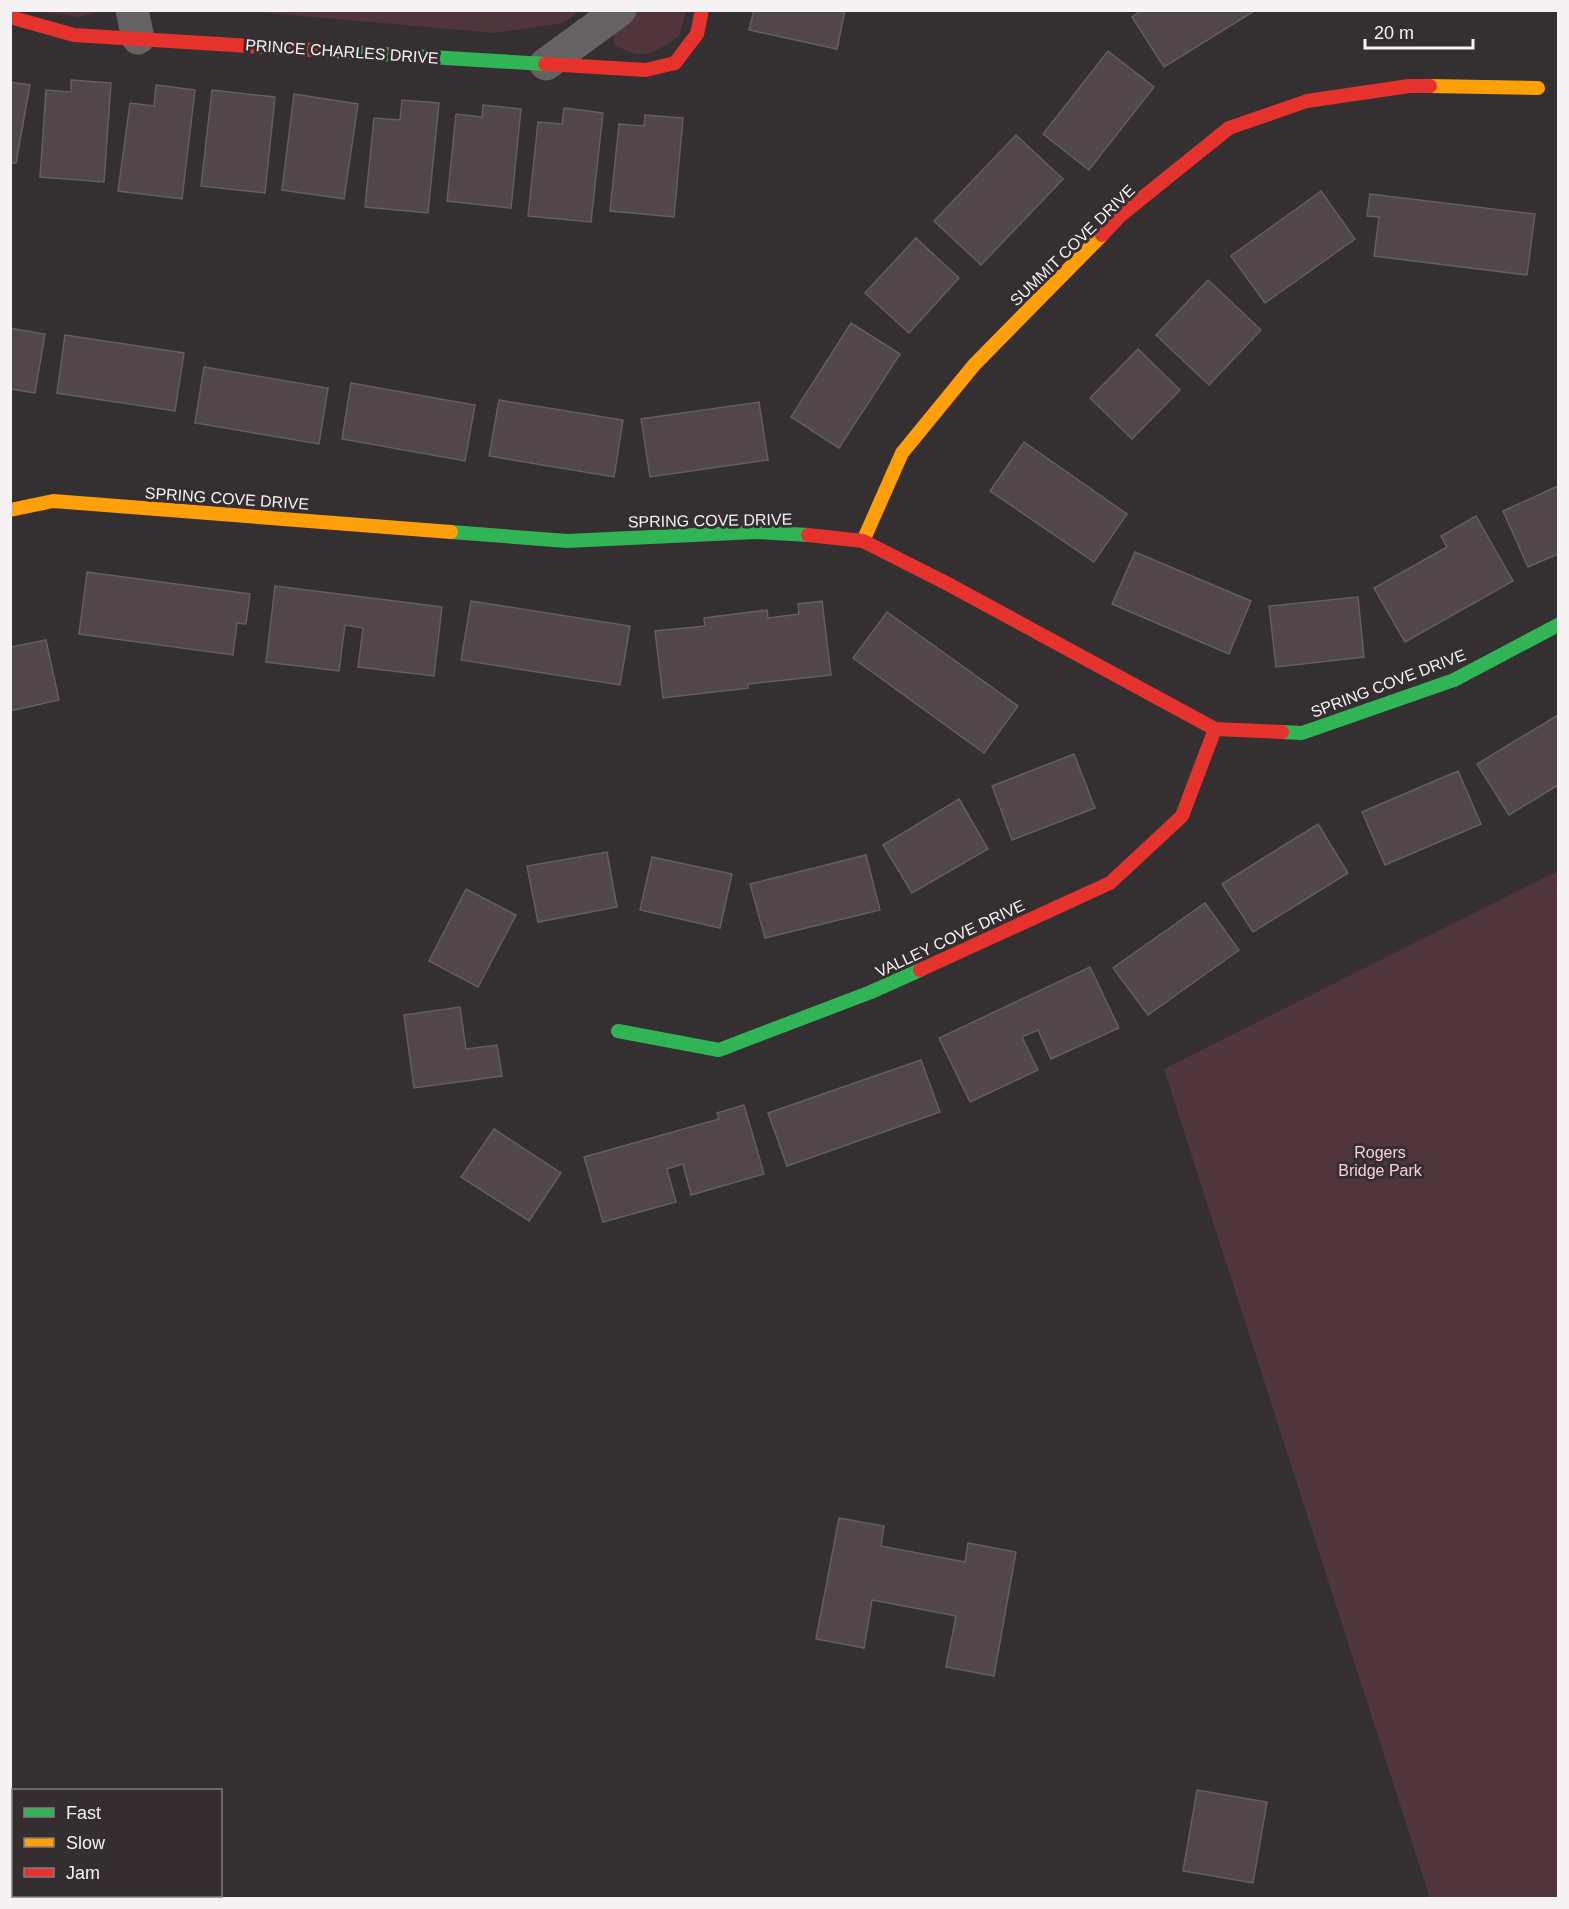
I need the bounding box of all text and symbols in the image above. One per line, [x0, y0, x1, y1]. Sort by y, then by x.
scale bar [1365, 12, 1473, 50]
text: 20 m [1374, 23, 1414, 43]
street label: PRINCE CHARLES DRIVE [245, 36, 439, 67]
street label: SUMMIT COVE DRIVE [1007, 182, 1138, 309]
street label: SPRING COVE DRIVE [144, 484, 310, 513]
street label: SPRING COVE DRIVE [628, 511, 792, 530]
street label: SPRING COVE DRIVE [1308, 646, 1468, 721]
street label: VALLEY COVE DRIVE [873, 896, 1027, 980]
park label: Rogers Bridge Park [1338, 1144, 1423, 1179]
legend [12, 1789, 222, 1897]
text: Fast [66, 1803, 101, 1823]
text: Slow [66, 1833, 106, 1853]
text: Jam [66, 1863, 100, 1883]

